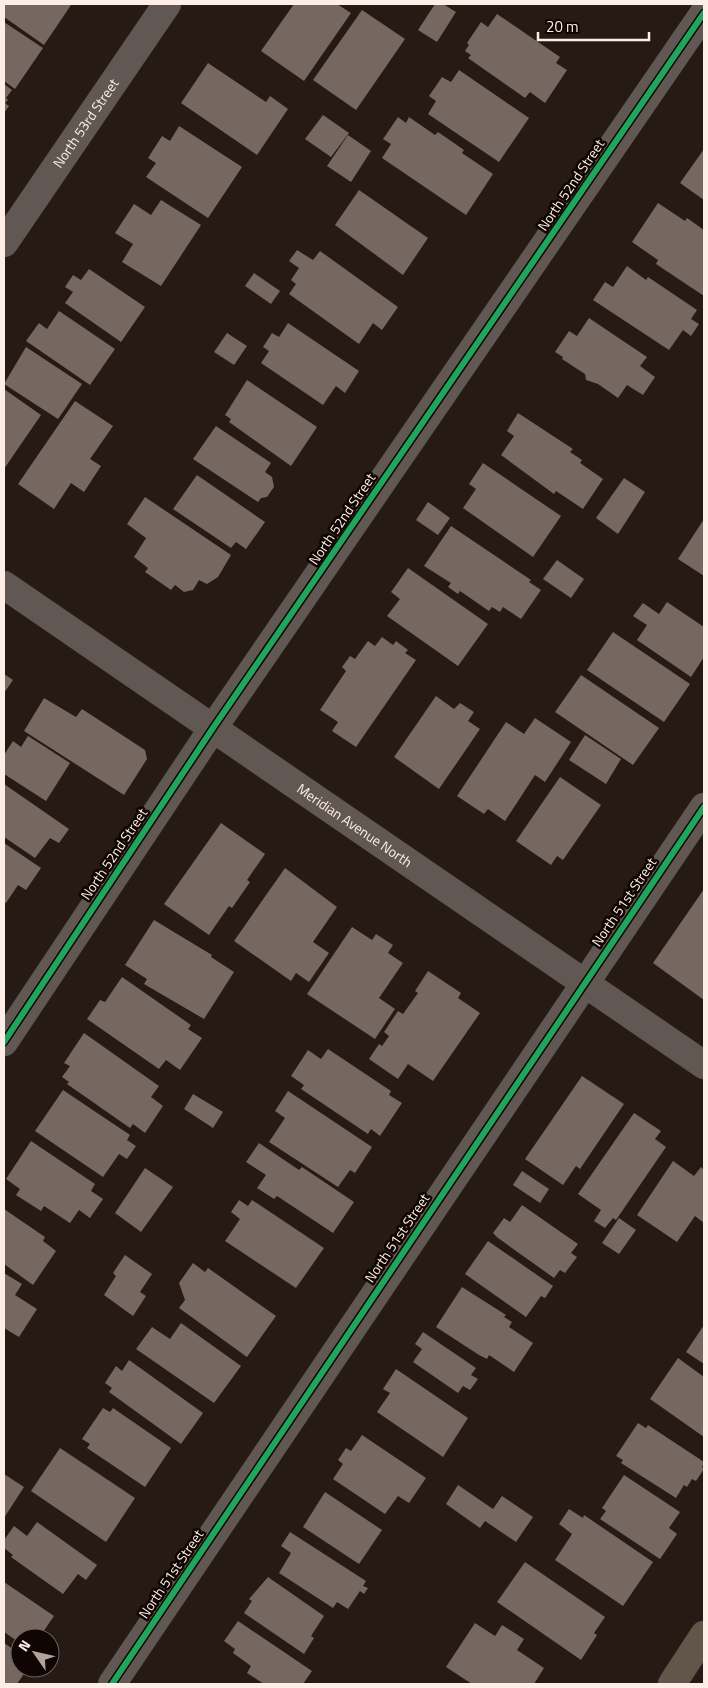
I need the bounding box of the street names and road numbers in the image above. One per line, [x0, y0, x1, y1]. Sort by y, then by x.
street label: North 53rd Street [47, 74, 123, 172]
street label: North 52nd Street [532, 134, 609, 235]
street label: North 52nd Street [303, 468, 380, 569]
street label: Meridian Avenue North [293, 778, 417, 872]
street label: North 52nd Street [75, 803, 152, 904]
street label: North 51st Street [586, 853, 661, 950]
street label: North 51st Street [359, 1189, 434, 1286]
street label: North 51st Street [133, 1525, 208, 1622]

